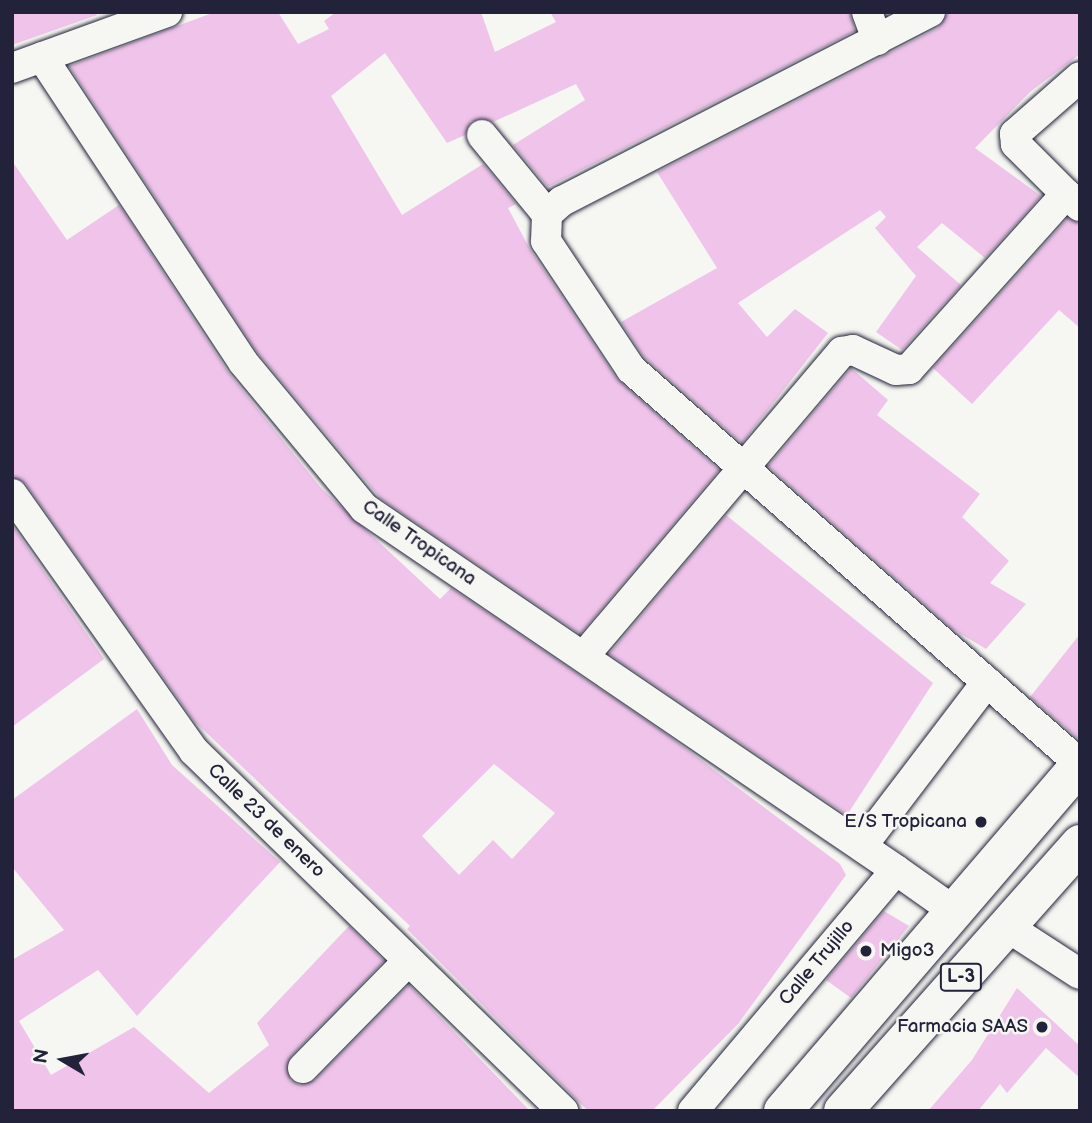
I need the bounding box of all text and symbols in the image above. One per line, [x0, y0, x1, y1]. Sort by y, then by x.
street label: Calle Tropicana [357, 495, 481, 591]
street label: Calle 23 de enero [203, 759, 329, 883]
place label: E/S Tropicana [844, 811, 967, 833]
marker: E/S Tropicana [973, 814, 989, 830]
street label: Calle Trujillo [775, 915, 859, 1011]
place label: Migo3 [880, 940, 934, 962]
marker: Migo3 [858, 943, 874, 959]
road number: L-3 [938, 962, 984, 992]
place label: Farmacia SAAS [897, 1016, 1028, 1038]
marker: Farmacia SAAS [1034, 1019, 1050, 1035]
north arrow [28, 1025, 98, 1095]
text: N [29, 1047, 54, 1065]

